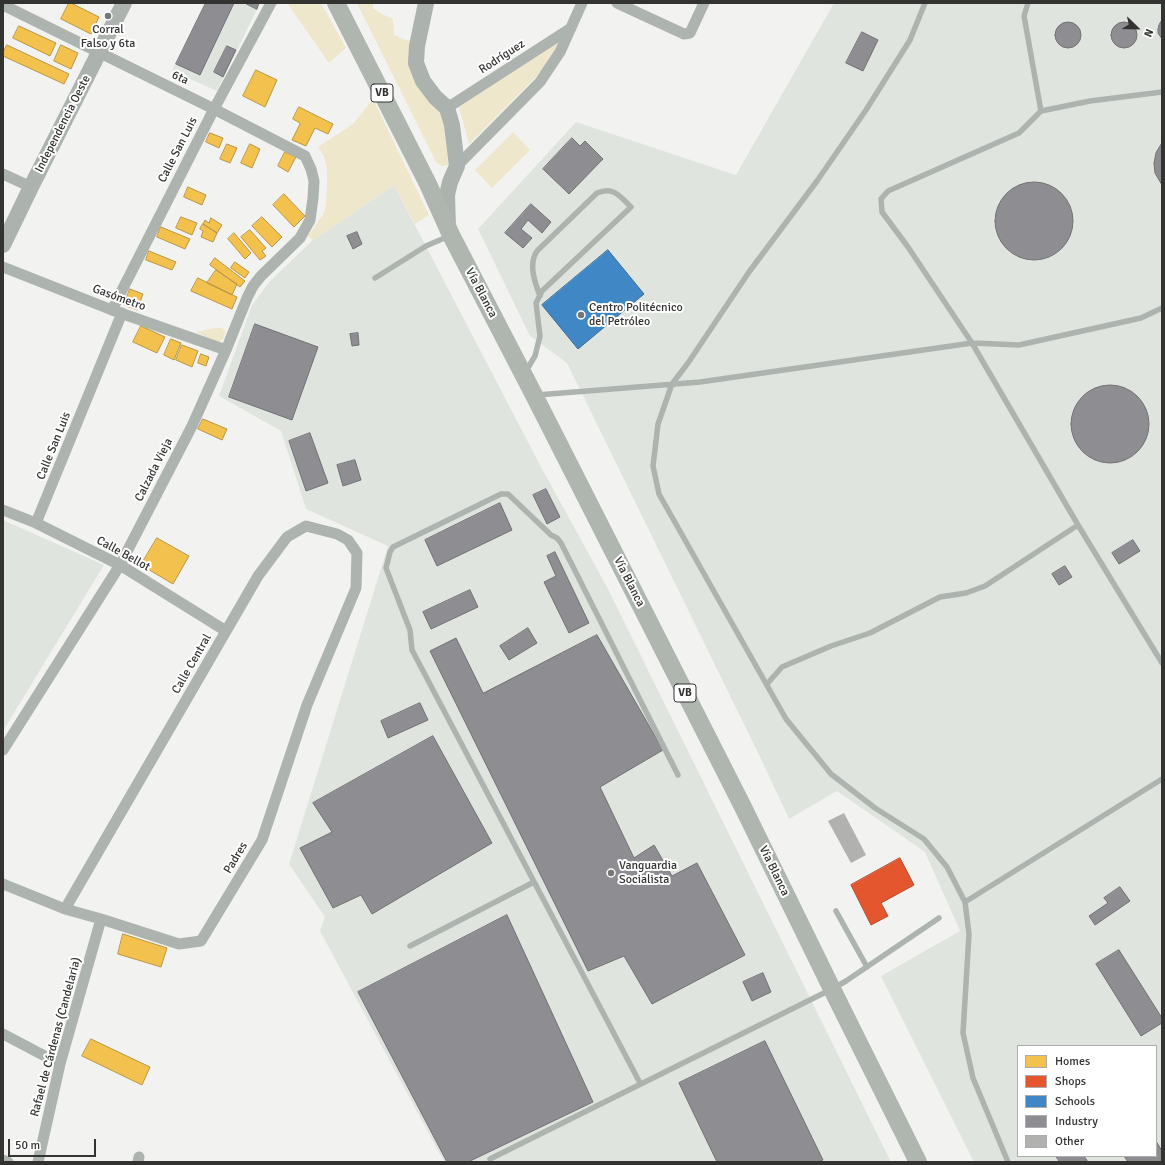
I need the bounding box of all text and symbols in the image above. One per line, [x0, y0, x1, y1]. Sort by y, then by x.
north arrow [1117, 8, 1157, 48]
marker: Corral Falso y 6ta [103, 11, 113, 21]
place label: Corral Falso y 6ta [81, 23, 135, 51]
text: N [1141, 27, 1156, 39]
street label: Rodríguez [476, 37, 528, 77]
street label: 6ta [169, 68, 191, 88]
street label: Independencia Oeste [32, 73, 94, 175]
road number: VB [371, 84, 393, 102]
street label: Calle San Luis [155, 115, 201, 185]
street label: Vía Blanca [462, 266, 500, 320]
street label: Gasómetro [90, 282, 148, 314]
place label: Centro Politécnico del Petróleo [589, 301, 683, 329]
marker: Centro Politécnico del Petróleo [576, 310, 586, 320]
street label: Calle San Luis [34, 410, 74, 482]
street label: Calzada Vieja [132, 436, 176, 504]
street label: Calle Bellot [94, 533, 152, 575]
street label: Vía Blanca [610, 555, 648, 609]
street label: Calle Central [169, 632, 215, 696]
road number: VB [674, 684, 696, 702]
street label: Padres [221, 840, 251, 876]
street label: Vía Blanca [756, 844, 792, 898]
place label: Vanguardia Socialista [619, 859, 677, 887]
marker: Vanguardia Socialista [606, 868, 616, 878]
street label: Rafael de Cárdenas (Candelaria) [28, 956, 84, 1118]
legend [1017, 1045, 1157, 1157]
text: Homes [1055, 1054, 1090, 1069]
text: Shops [1055, 1074, 1086, 1089]
text: Schools [1055, 1094, 1095, 1109]
text: Industry [1055, 1114, 1098, 1129]
scale bar [10, 1131, 98, 1157]
text: Other [1055, 1134, 1084, 1149]
text: 50 m [15, 1138, 40, 1153]

